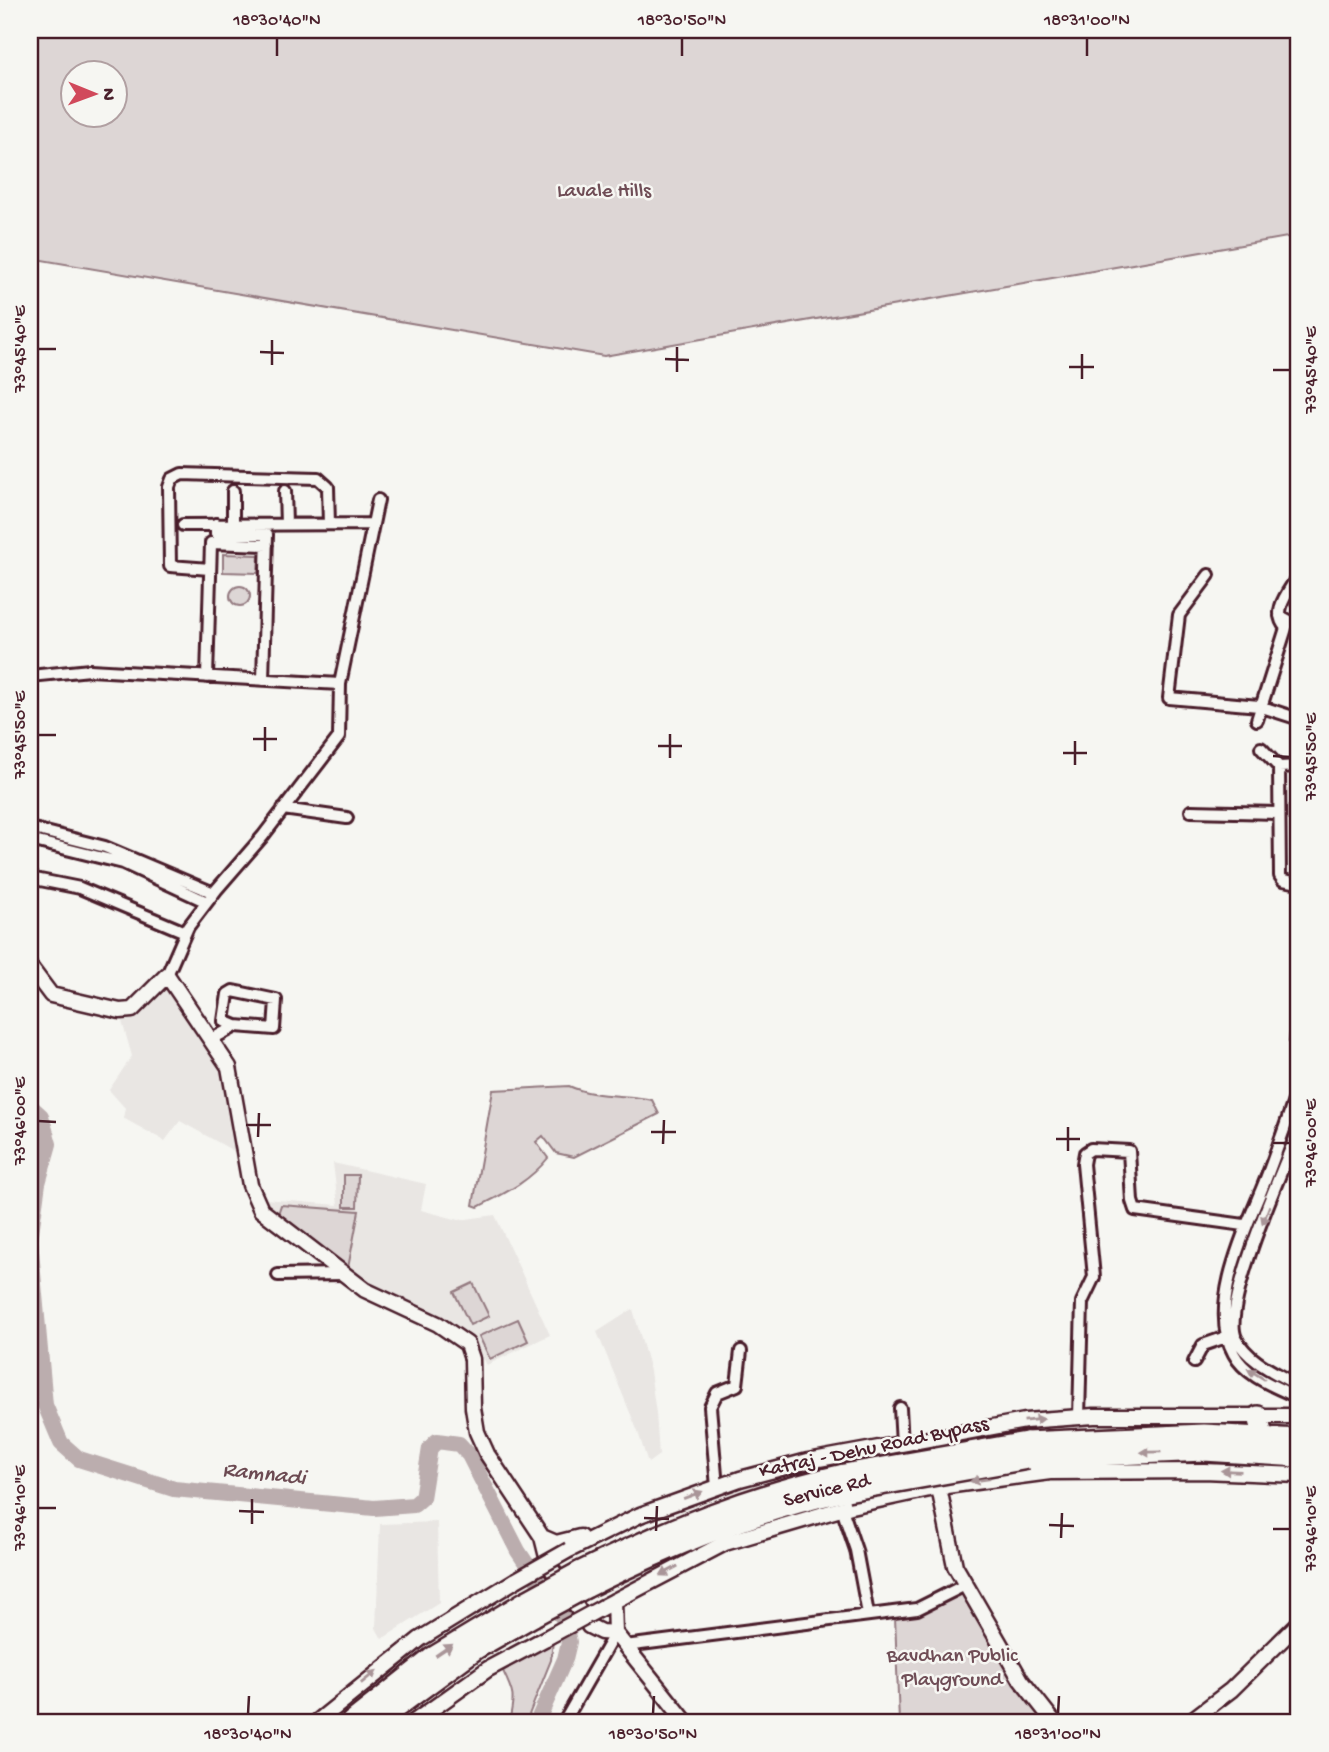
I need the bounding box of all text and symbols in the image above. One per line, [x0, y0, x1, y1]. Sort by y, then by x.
text: 18°30'40"N [232, 11, 321, 32]
text: 18°30'50"N [637, 11, 726, 32]
text: 18°31'00"N [1043, 11, 1130, 32]
north arrow [60, 60, 130, 130]
text: N [96, 88, 119, 101]
park label: Lavale Hills [557, 180, 652, 205]
text: 73°45'40"E [11, 305, 32, 393]
text: 73°45'40"E [1302, 326, 1323, 414]
text: 73°45'50"E [11, 690, 32, 780]
text: 73°45'50"E [1302, 712, 1323, 802]
text: 73°46'00"E [11, 1076, 32, 1166]
text: 73°46'00"E [1302, 1098, 1323, 1188]
one-way arrow [1260, 1205, 1271, 1226]
one-way arrow [1246, 1368, 1265, 1381]
street label: Katraj - Dehu Road Bypass [757, 1412, 992, 1486]
one-way arrow [1023, 1415, 1045, 1426]
one-way arrow [1140, 1446, 1162, 1457]
water label: Ramnadi [221, 1457, 310, 1493]
text: 73°46'10"E [11, 1465, 32, 1552]
one-way arrow [1220, 1466, 1242, 1477]
street label: Service Rd [781, 1469, 874, 1515]
one-way arrow [968, 1475, 990, 1486]
text: 73°46'10"E [1302, 1486, 1323, 1573]
one-way arrow [682, 1490, 703, 1501]
one-way arrow [659, 1566, 679, 1577]
one-way arrow [435, 1643, 453, 1657]
park label: Bavdhan Public Playground [886, 1645, 1018, 1694]
one-way arrow [359, 1670, 377, 1685]
text: 18°30'40"N [203, 1725, 292, 1746]
text: 18°30'50"N [608, 1725, 697, 1746]
text: 18°31'00"N [1014, 1725, 1101, 1746]

